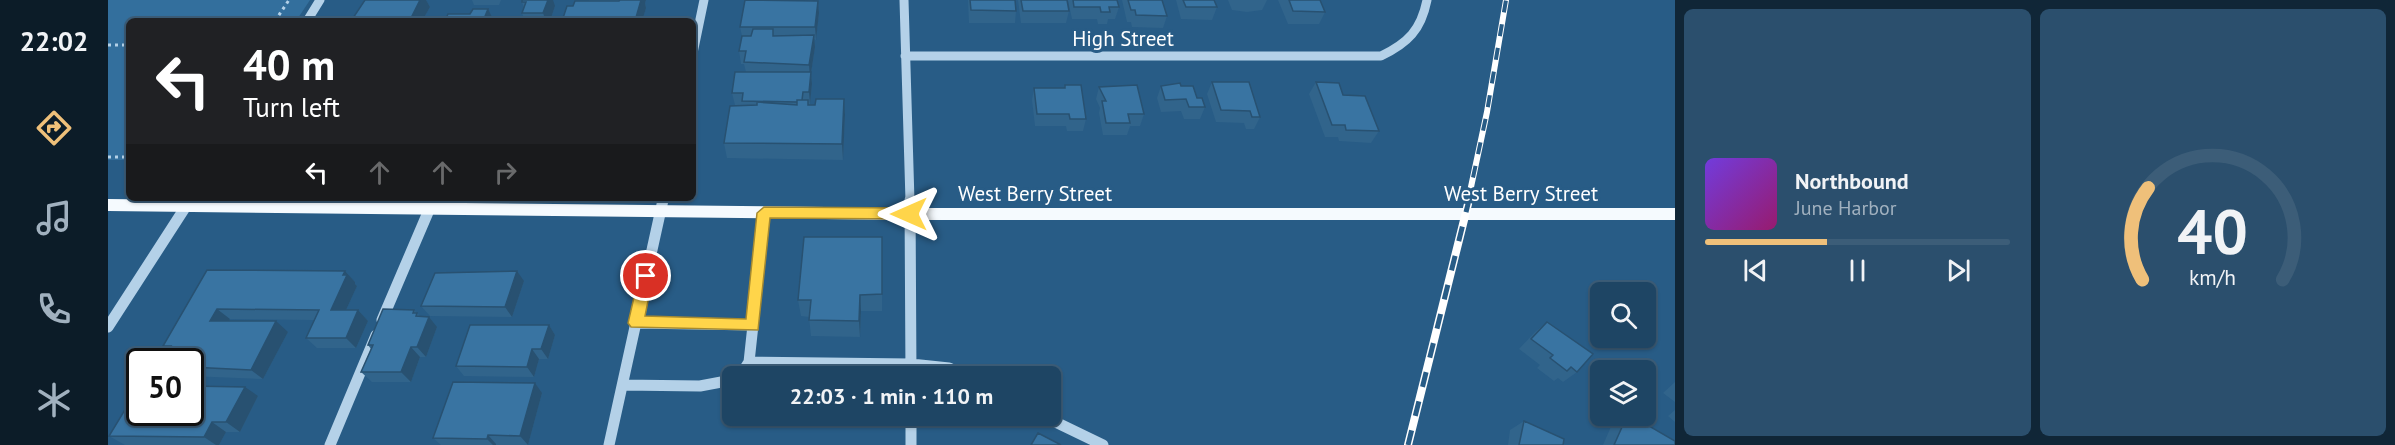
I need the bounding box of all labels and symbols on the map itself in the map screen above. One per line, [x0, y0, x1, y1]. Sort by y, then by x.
street label: High Street [1072, 25, 1174, 52]
street label: West Berry Street [958, 180, 1112, 207]
street label: West Berry Street [1444, 180, 1598, 207]
position arrow [877, 182, 941, 246]
pin [620, 250, 671, 301]
speed limit sign: 50 [126, 348, 204, 426]

